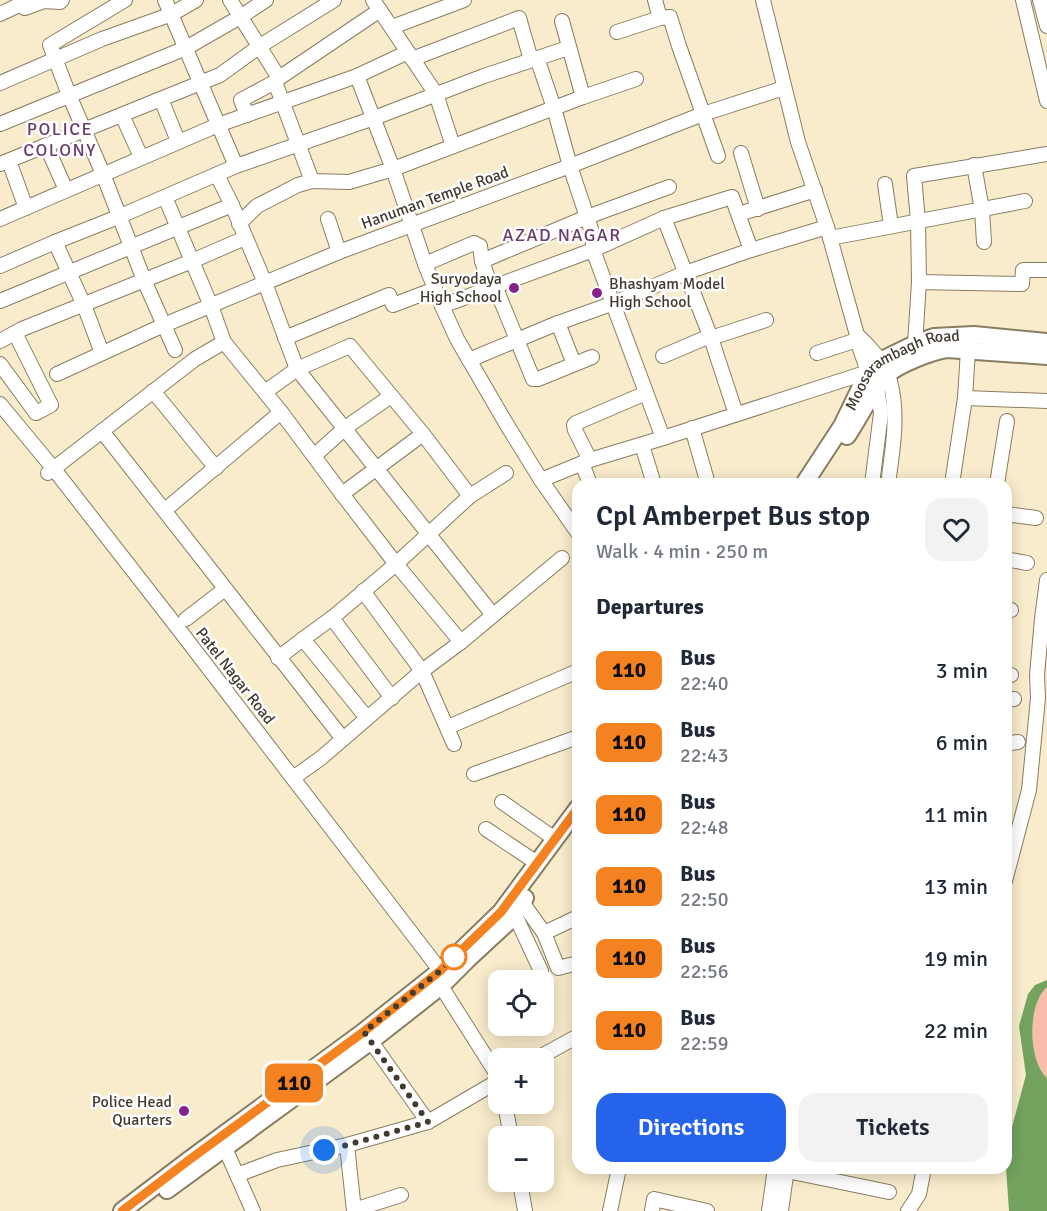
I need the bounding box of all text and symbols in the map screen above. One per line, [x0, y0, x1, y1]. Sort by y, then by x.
district label: POLICE COLONY [23, 118, 97, 161]
street label: Hanuman Temple Road [358, 162, 512, 234]
district label: AZAD NAGAR [502, 224, 622, 246]
place label: Suryodaya High School [420, 269, 502, 307]
place label: Bhashyam Model High School [609, 274, 725, 312]
marker: Suryodaya High School [507, 281, 521, 295]
marker: Bhashyam Model High School [590, 286, 604, 300]
street label: Moosarambagh Road [841, 326, 960, 414]
button: heart [925, 498, 988, 561]
text: Cpl Amberpet Bus stop [596, 499, 870, 533]
text: Walk · 4 min · 250 m [596, 539, 768, 564]
text: Departures [596, 593, 704, 620]
street label: Patel Nagar Road [191, 624, 279, 728]
text: Bus [680, 644, 715, 671]
text: 110 [612, 657, 646, 683]
text: 3 min [936, 657, 988, 684]
text: 22:40 [680, 671, 729, 696]
text: Bus [680, 716, 715, 743]
text: 110 [612, 729, 646, 755]
text: 6 min [936, 729, 988, 756]
text: 22:43 [680, 743, 729, 768]
text: Bus [680, 788, 715, 815]
text: 110 [612, 801, 646, 827]
text: 11 min [924, 801, 988, 828]
text: 22:48 [680, 815, 729, 840]
text: Bus [680, 860, 715, 887]
text: 110 [612, 873, 646, 899]
text: 13 min [924, 873, 988, 900]
text: 22:50 [680, 887, 729, 912]
text: Bus [680, 932, 715, 959]
unlabelled marker [441, 944, 467, 970]
text: 110 [612, 945, 646, 971]
text: 19 min [924, 945, 988, 972]
text: 22:56 [680, 959, 729, 984]
map controls [488, 970, 554, 1192]
button: locate [488, 970, 554, 1036]
text: Bus [680, 1004, 715, 1031]
text: 110 [612, 1017, 646, 1043]
text: 22 min [924, 1017, 988, 1044]
text: 22:59 [680, 1031, 729, 1056]
button: + [488, 1048, 554, 1114]
line badge: 110 [260, 1064, 328, 1102]
text: 110 [277, 1070, 311, 1096]
place label: Police Head Quarters [92, 1092, 172, 1130]
button: Directions [596, 1093, 786, 1162]
button: Tickets [798, 1093, 988, 1162]
marker: Police Head Quarters [177, 1104, 191, 1118]
button: − [488, 1126, 554, 1192]
your location [309, 1135, 339, 1165]

